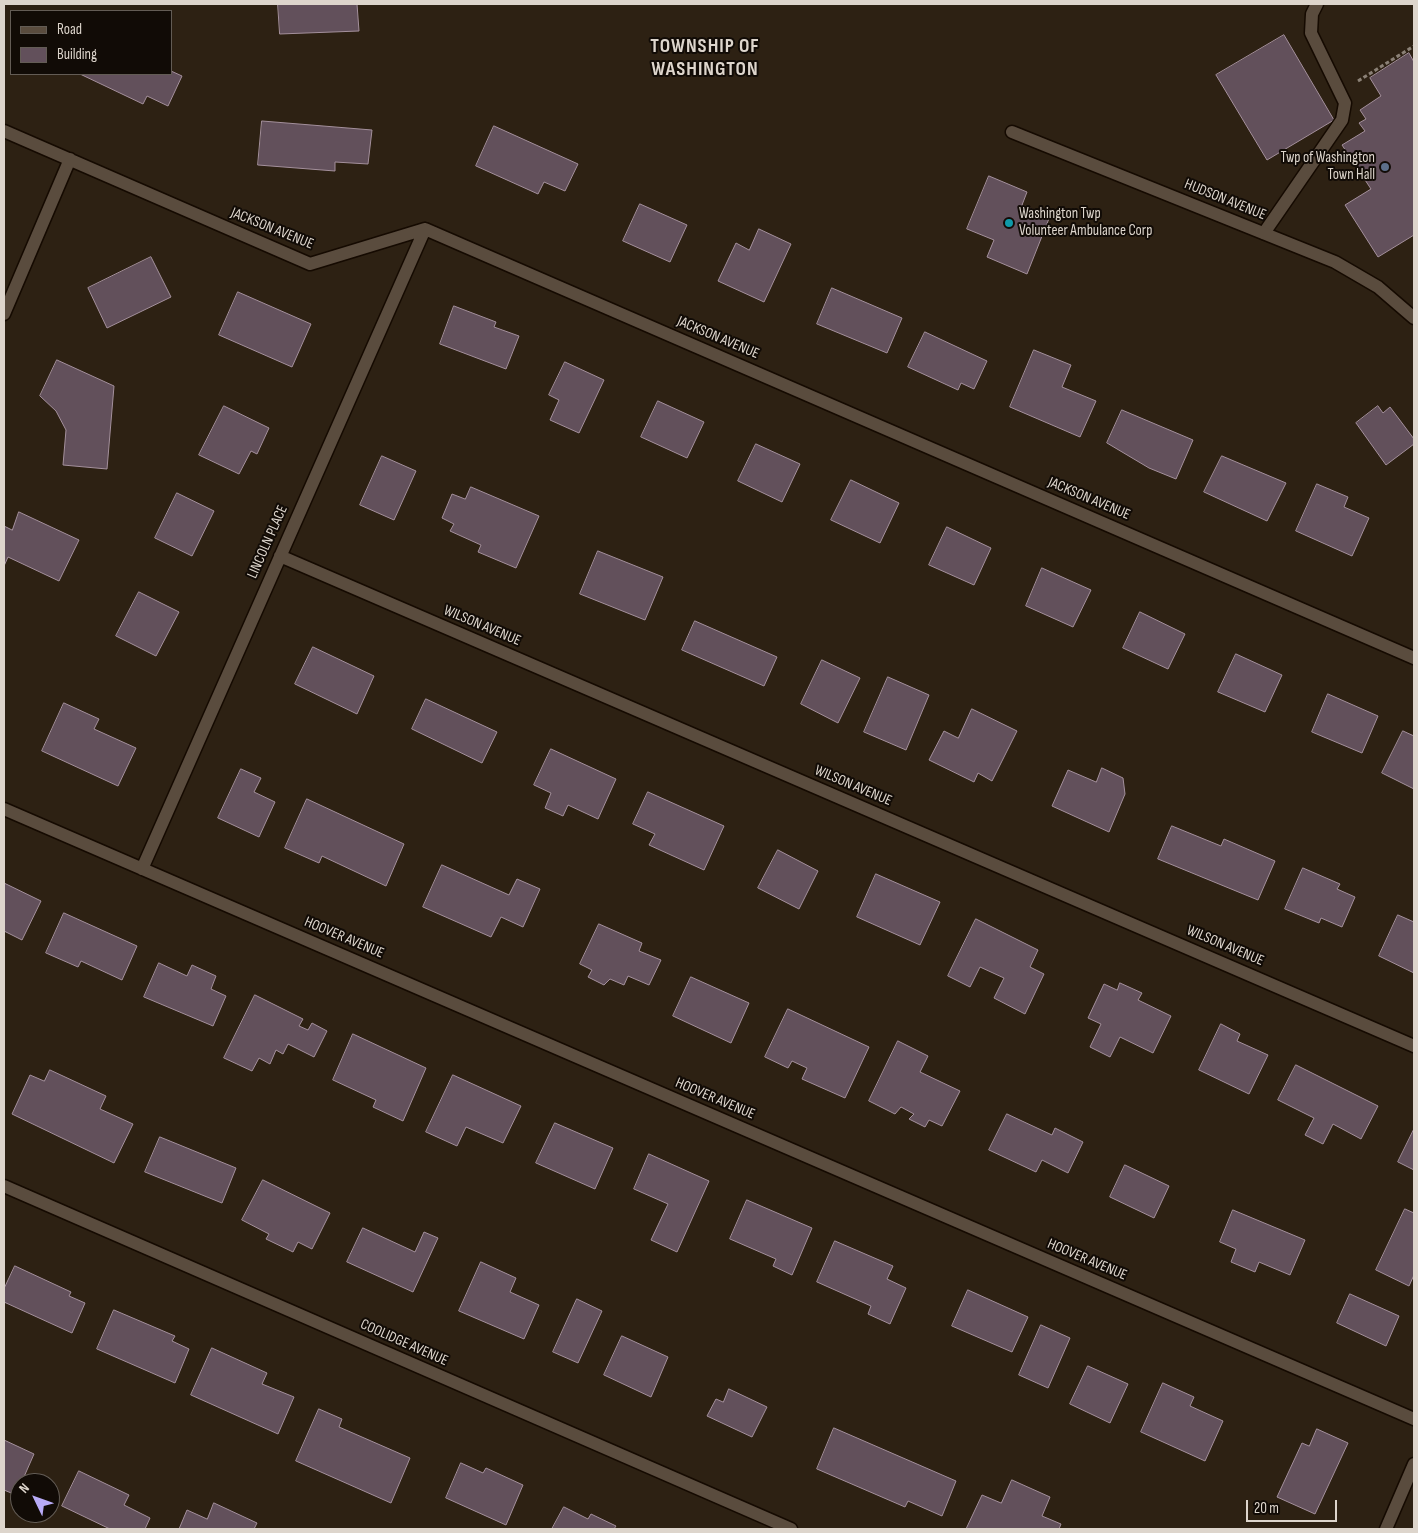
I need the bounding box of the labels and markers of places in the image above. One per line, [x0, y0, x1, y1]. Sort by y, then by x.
place label: Twp of Washington Town Hall [1281, 149, 1375, 184]
marker: Twp of Washington Town Hall [1379, 161, 1391, 173]
place label: Washington Twp Volunteer Ambulance Corp [1019, 205, 1152, 240]
marker: Washington Twp Volunteer Ambulance Corp [1003, 217, 1015, 229]

